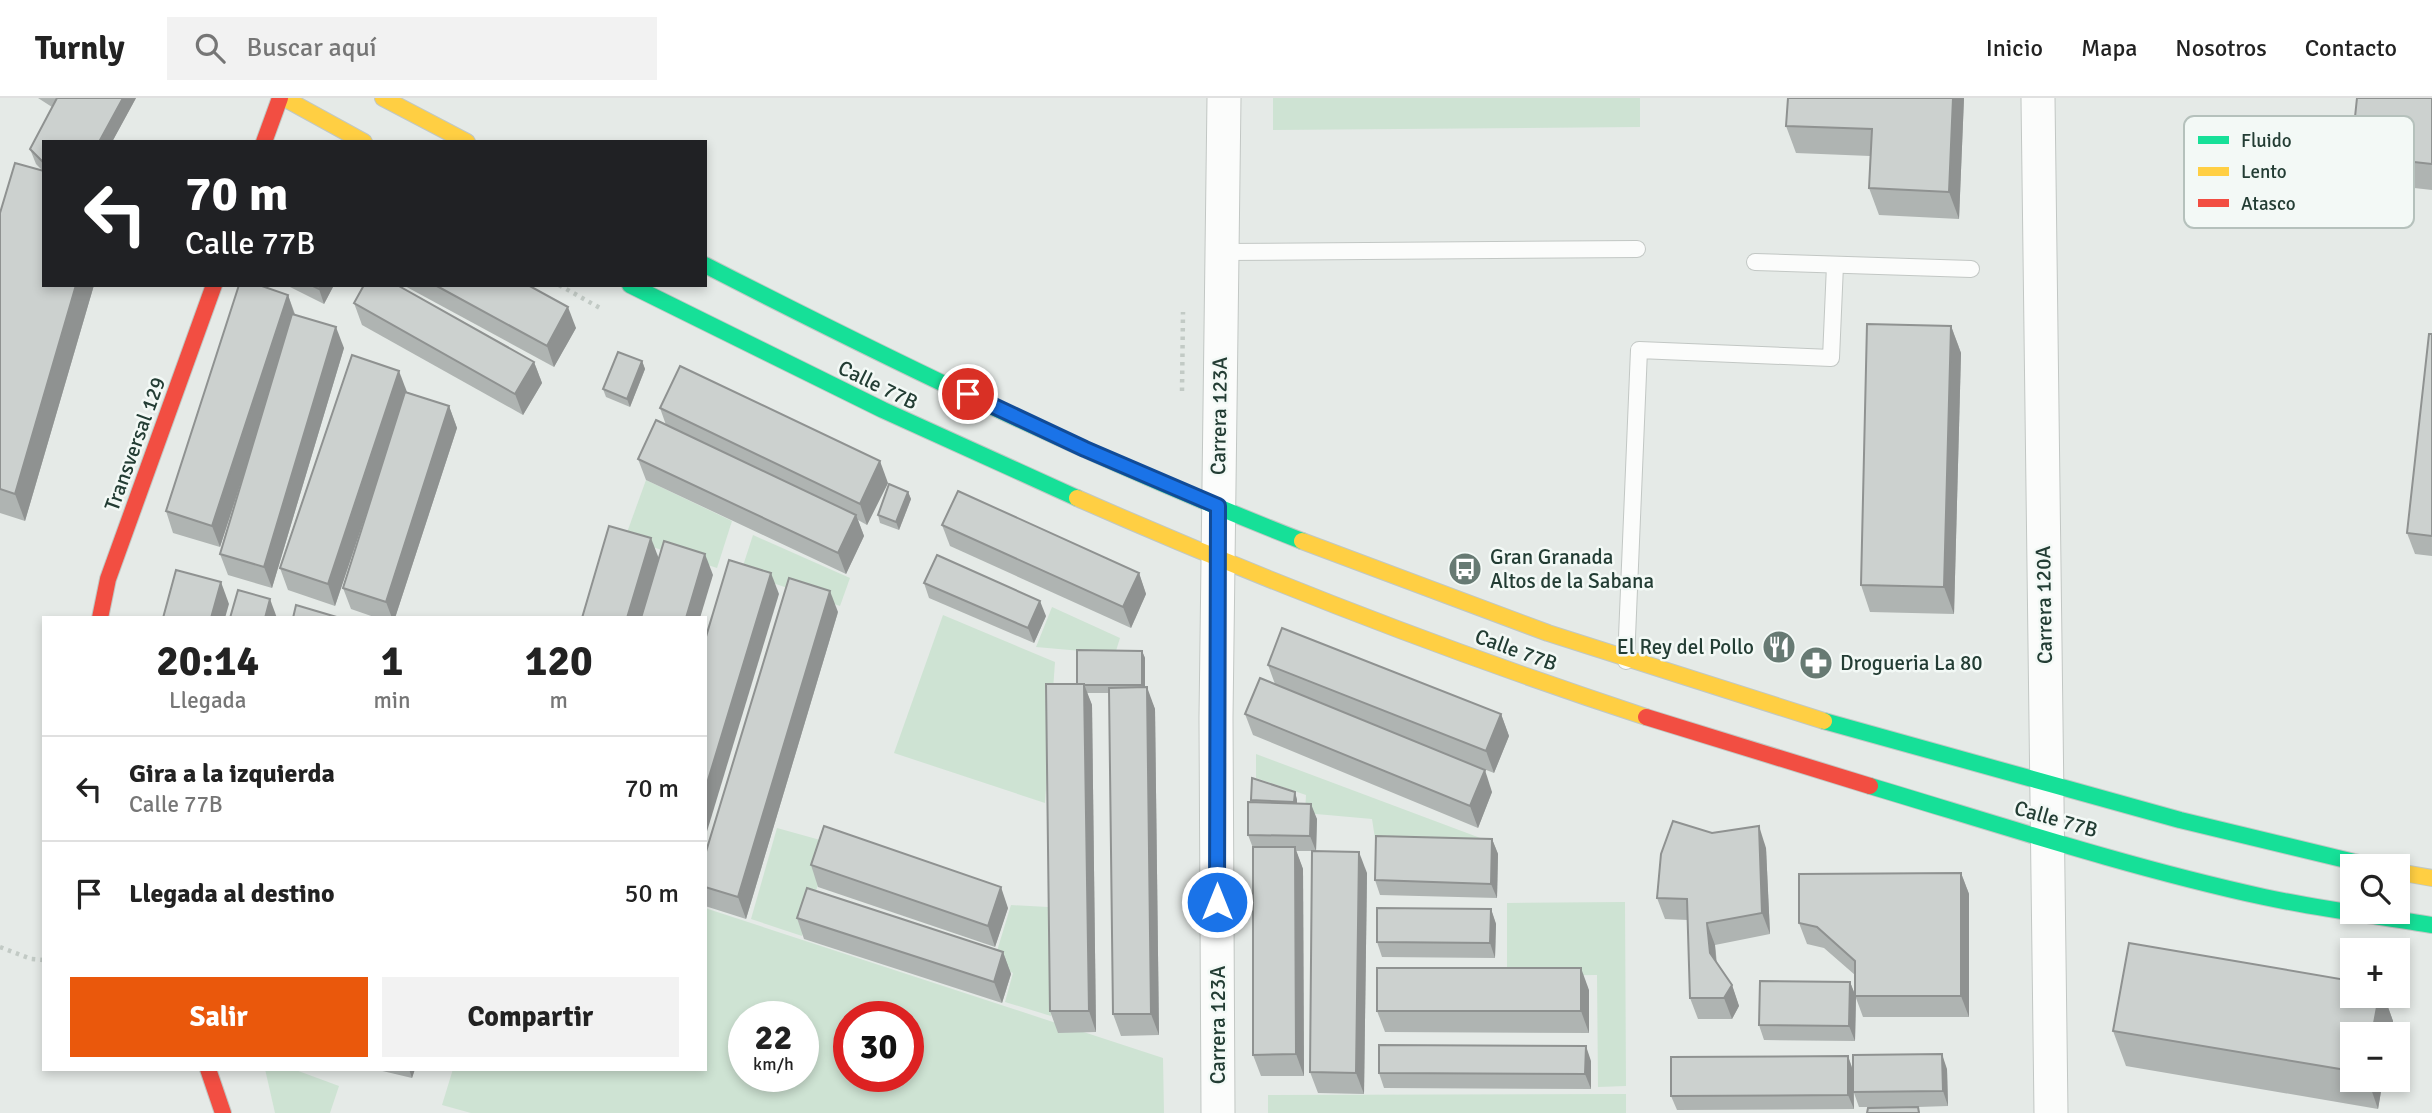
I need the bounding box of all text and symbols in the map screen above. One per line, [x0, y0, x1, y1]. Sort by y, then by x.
search box [167, 17, 657, 80]
text: Turnly [35, 28, 125, 69]
icon: search [191, 29, 229, 67]
text: Buscar aquí [247, 32, 377, 64]
text: Inicio [1986, 33, 2043, 63]
text: Mapa [2081, 33, 2137, 63]
text: Nosotros [2175, 33, 2267, 63]
text: Contacto [2305, 33, 2397, 63]
legend [2184, 116, 2414, 228]
text: Fluido [2241, 129, 2292, 153]
text: Lento [2241, 160, 2287, 184]
text: 70 m [185, 164, 288, 224]
icon: left [70, 168, 161, 259]
text: Atasco [2241, 192, 2296, 216]
text: Calle 77B [185, 224, 315, 263]
street label: Calle 77B [834, 355, 922, 415]
street label: Carrera 123A [1205, 356, 1233, 475]
pin [938, 364, 998, 424]
street label: Transversal 129 [99, 374, 171, 514]
icon: arrive [949, 375, 987, 413]
place label: Gran Granada Altos de la Sabana [1490, 544, 1654, 594]
street label: Carrera 120A [2030, 545, 2058, 664]
bus stop icon: Gran Granada Altos de la Sabana [1446, 550, 1484, 588]
street label: Calle 77B [1471, 623, 1561, 677]
restaurant icon: El Rey del Pollo [1760, 628, 1798, 666]
place label: El Rey del Pollo [1617, 634, 1754, 660]
text: 20:14 [156, 636, 259, 687]
text: 1 [381, 636, 403, 687]
text: 120 [525, 636, 593, 687]
pharmacy icon: Drogueria La 80 [1797, 644, 1835, 682]
place label: Drogueria La 80 [1840, 650, 1983, 676]
text: Llegada [169, 686, 246, 715]
text: min [373, 686, 411, 715]
text: m [550, 686, 568, 715]
text: Gira a la izquierda [129, 758, 335, 790]
icon: left [70, 770, 108, 808]
text: 70 m [624, 773, 679, 805]
text: Calle 77B [129, 790, 223, 819]
street label: Calle 77B [2011, 795, 2101, 843]
map controls [2340, 854, 2410, 1092]
button: search [2340, 854, 2410, 924]
position arrow [1180, 865, 1254, 939]
icon: arrive [70, 875, 108, 913]
text: Llegada al destino [129, 878, 335, 910]
text: 50 m [624, 878, 679, 910]
button: + [2340, 938, 2410, 1008]
street label: Carrera 123A [1205, 966, 1231, 1084]
button: Salir [70, 977, 368, 1057]
button: Compartir [382, 977, 679, 1057]
speed limit sign: 30 [833, 1001, 924, 1092]
text: 22 [755, 1016, 792, 1059]
button: − [2340, 1022, 2410, 1092]
text: km/h [753, 1053, 794, 1075]

